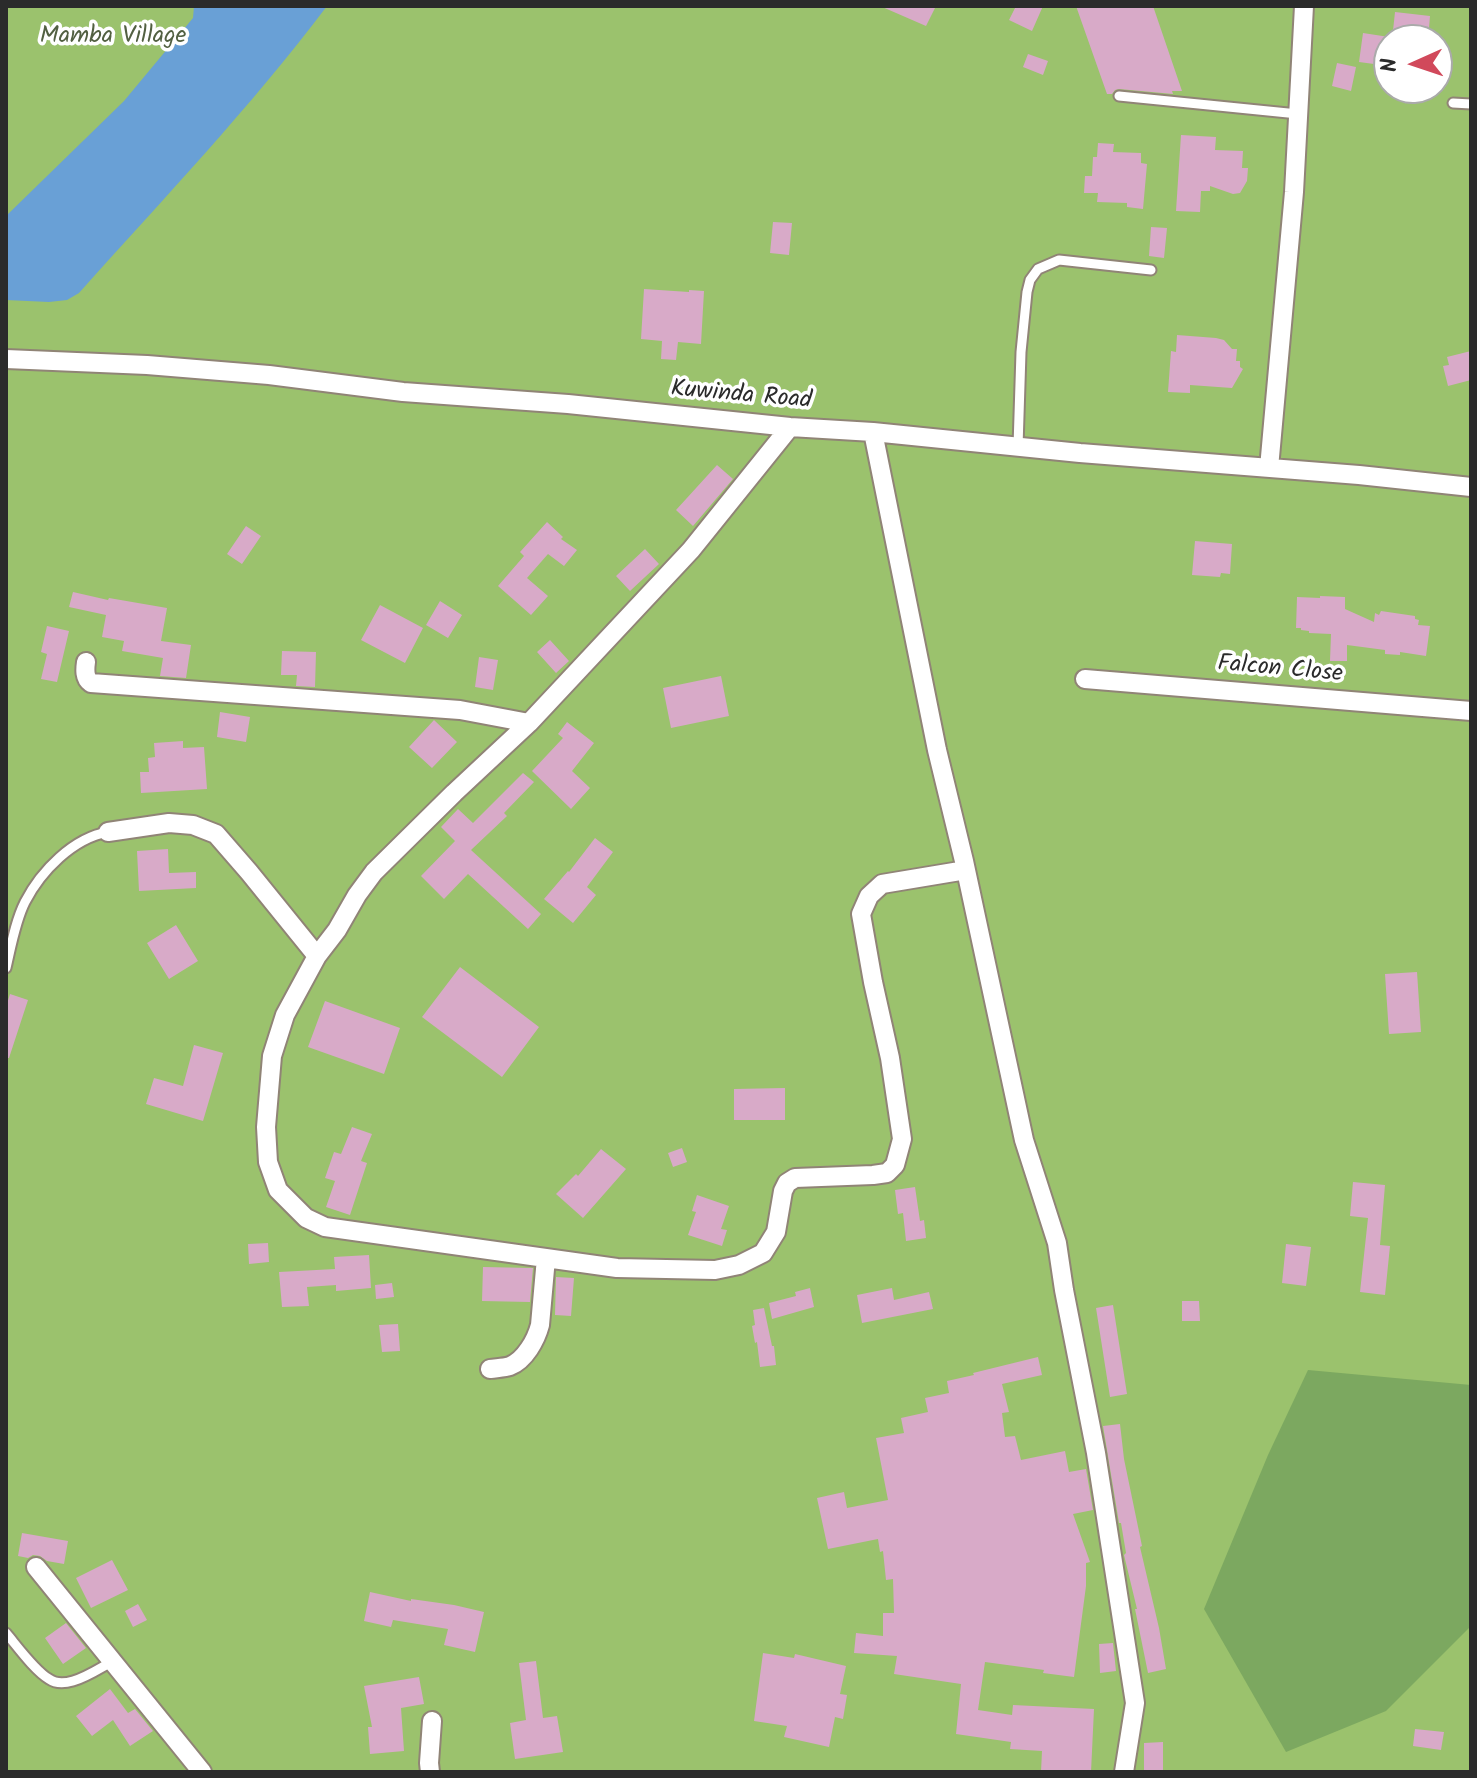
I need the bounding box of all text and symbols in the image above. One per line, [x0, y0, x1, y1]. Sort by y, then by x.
park label: Mamba Village [40, 24, 186, 52]
north arrow [1373, 24, 1453, 104]
text: N [1373, 57, 1408, 73]
street label: Kuwinda Road [669, 376, 813, 418]
street label: Falcon Close [1216, 651, 1344, 691]

